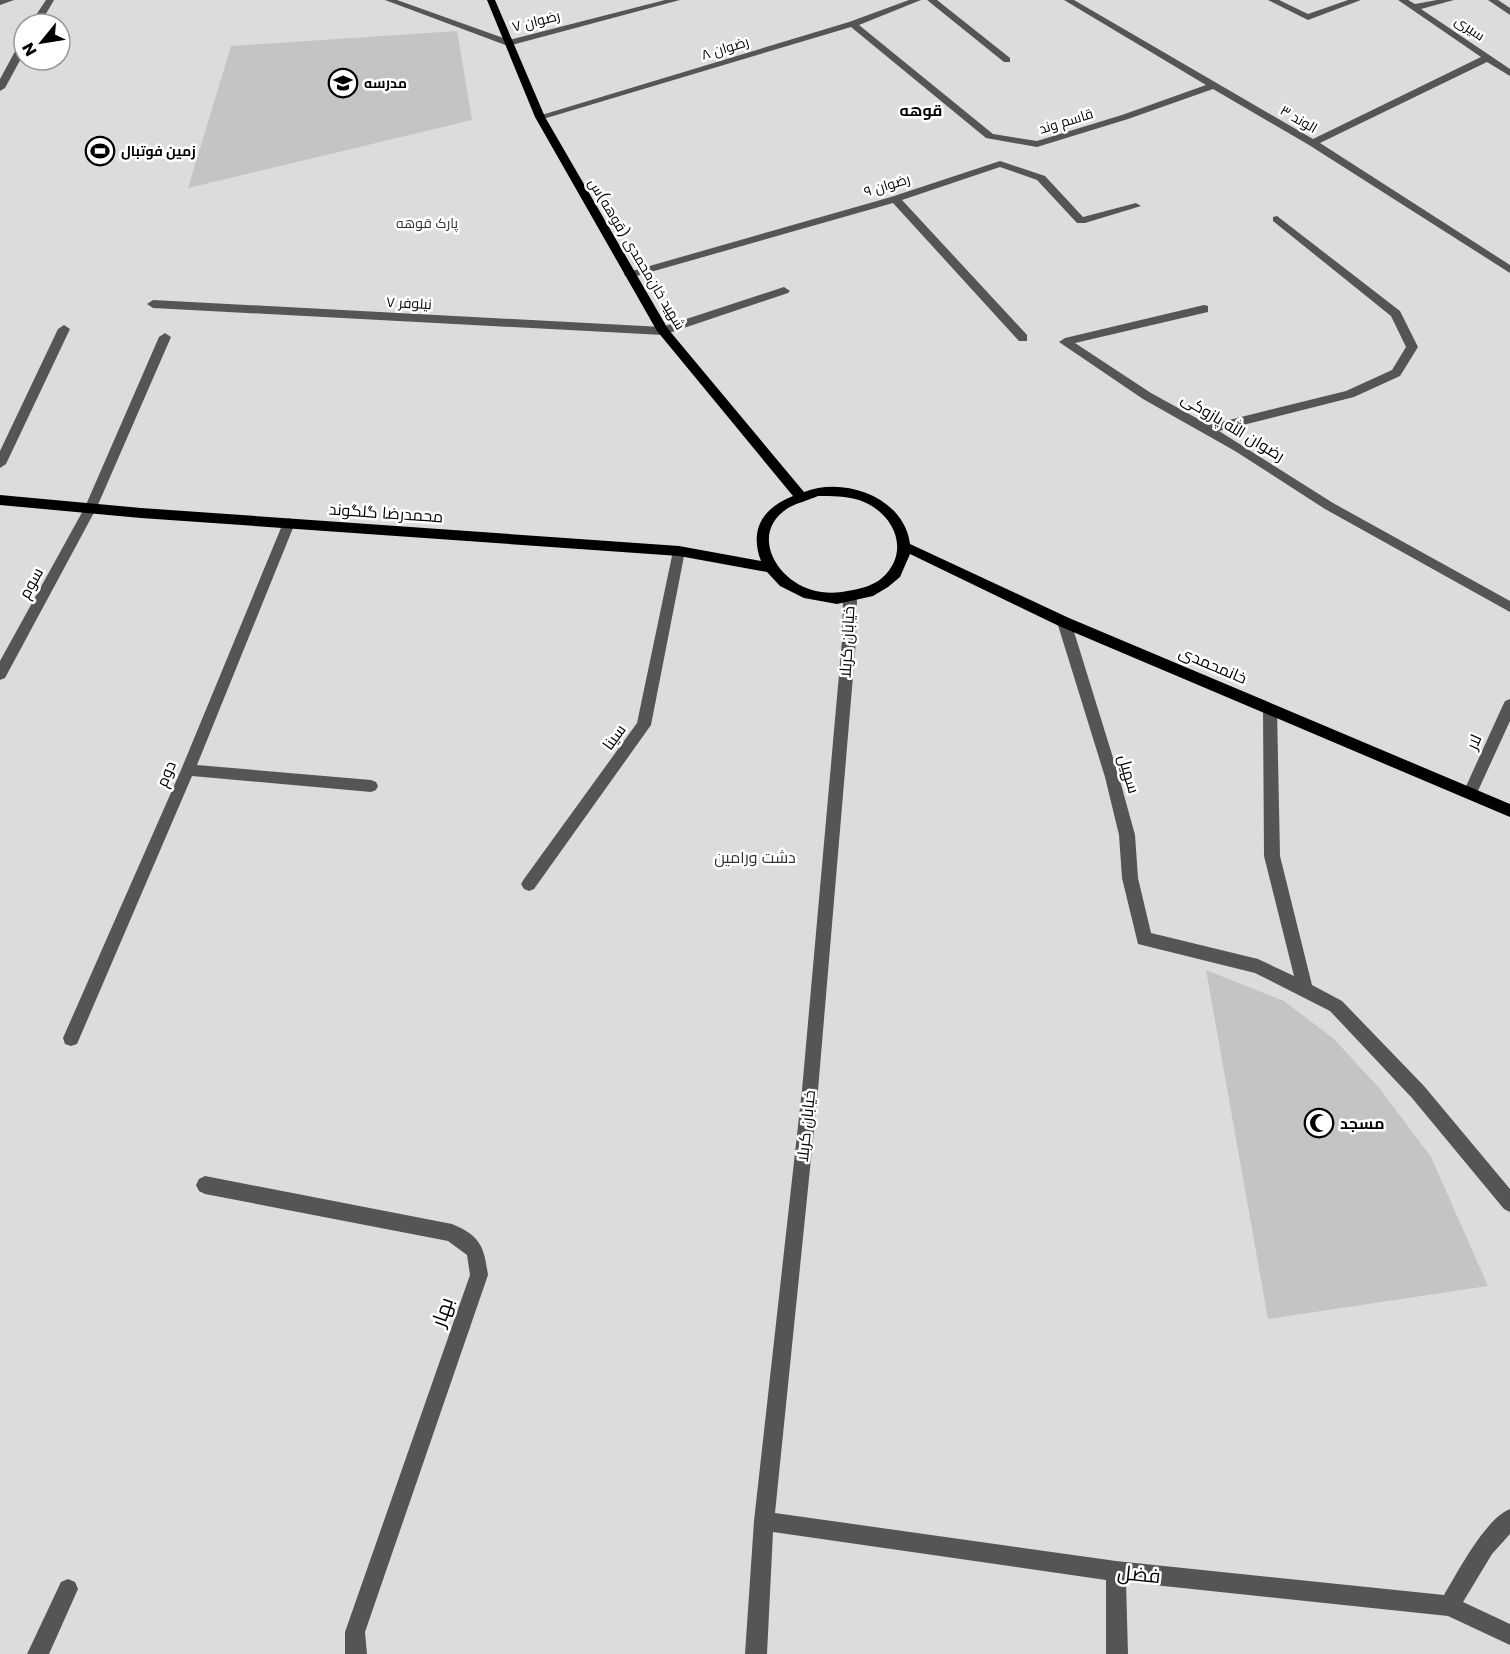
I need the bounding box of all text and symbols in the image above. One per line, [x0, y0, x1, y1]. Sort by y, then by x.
street label: رضوان ۷ [510, 5, 562, 37]
street label: سیری [1451, 11, 1489, 45]
north arrow [12, 12, 72, 72]
street label: رضوان ۸ [699, 31, 751, 65]
text: N [16, 38, 42, 60]
school or university icon: مدرسه [327, 67, 359, 99]
place label: مدرسه [364, 73, 407, 93]
district label: قوهه [900, 99, 942, 122]
street label: الوند ۳ [1277, 100, 1321, 138]
street label: قاسم وند [1036, 103, 1096, 139]
sports icon: زمین فوتبال [84, 135, 116, 167]
place label: زمین فوتبال [121, 141, 196, 161]
street label: رضوان ۹ [861, 169, 913, 201]
street label: شهید خان‌محمدی (قوهه)س [584, 174, 690, 334]
park label: پارک قوهه [396, 213, 458, 233]
street label: نیلوفر ۷ [386, 292, 432, 314]
street label: رضوان الله پازوکی [1177, 387, 1289, 467]
street label: محمدرضا گلگوند [328, 498, 444, 528]
street label: سوم [13, 563, 49, 603]
street label: خیابان کربلا [834, 605, 860, 679]
street label: خانمحمدی [1175, 640, 1251, 690]
street label: سینا [597, 719, 631, 755]
street label: لار [1460, 731, 1487, 754]
street label: سهیل [1112, 752, 1146, 796]
street label: دوم [150, 757, 182, 791]
park label: دشت ورامین [714, 846, 796, 869]
street label: خیابان کربلا [791, 1089, 821, 1163]
mosque icon: مسجد [1303, 1107, 1335, 1139]
place label: مسجد [1340, 1112, 1385, 1135]
street label: بهار [424, 1293, 460, 1332]
street label: فضل [1116, 1558, 1162, 1590]

